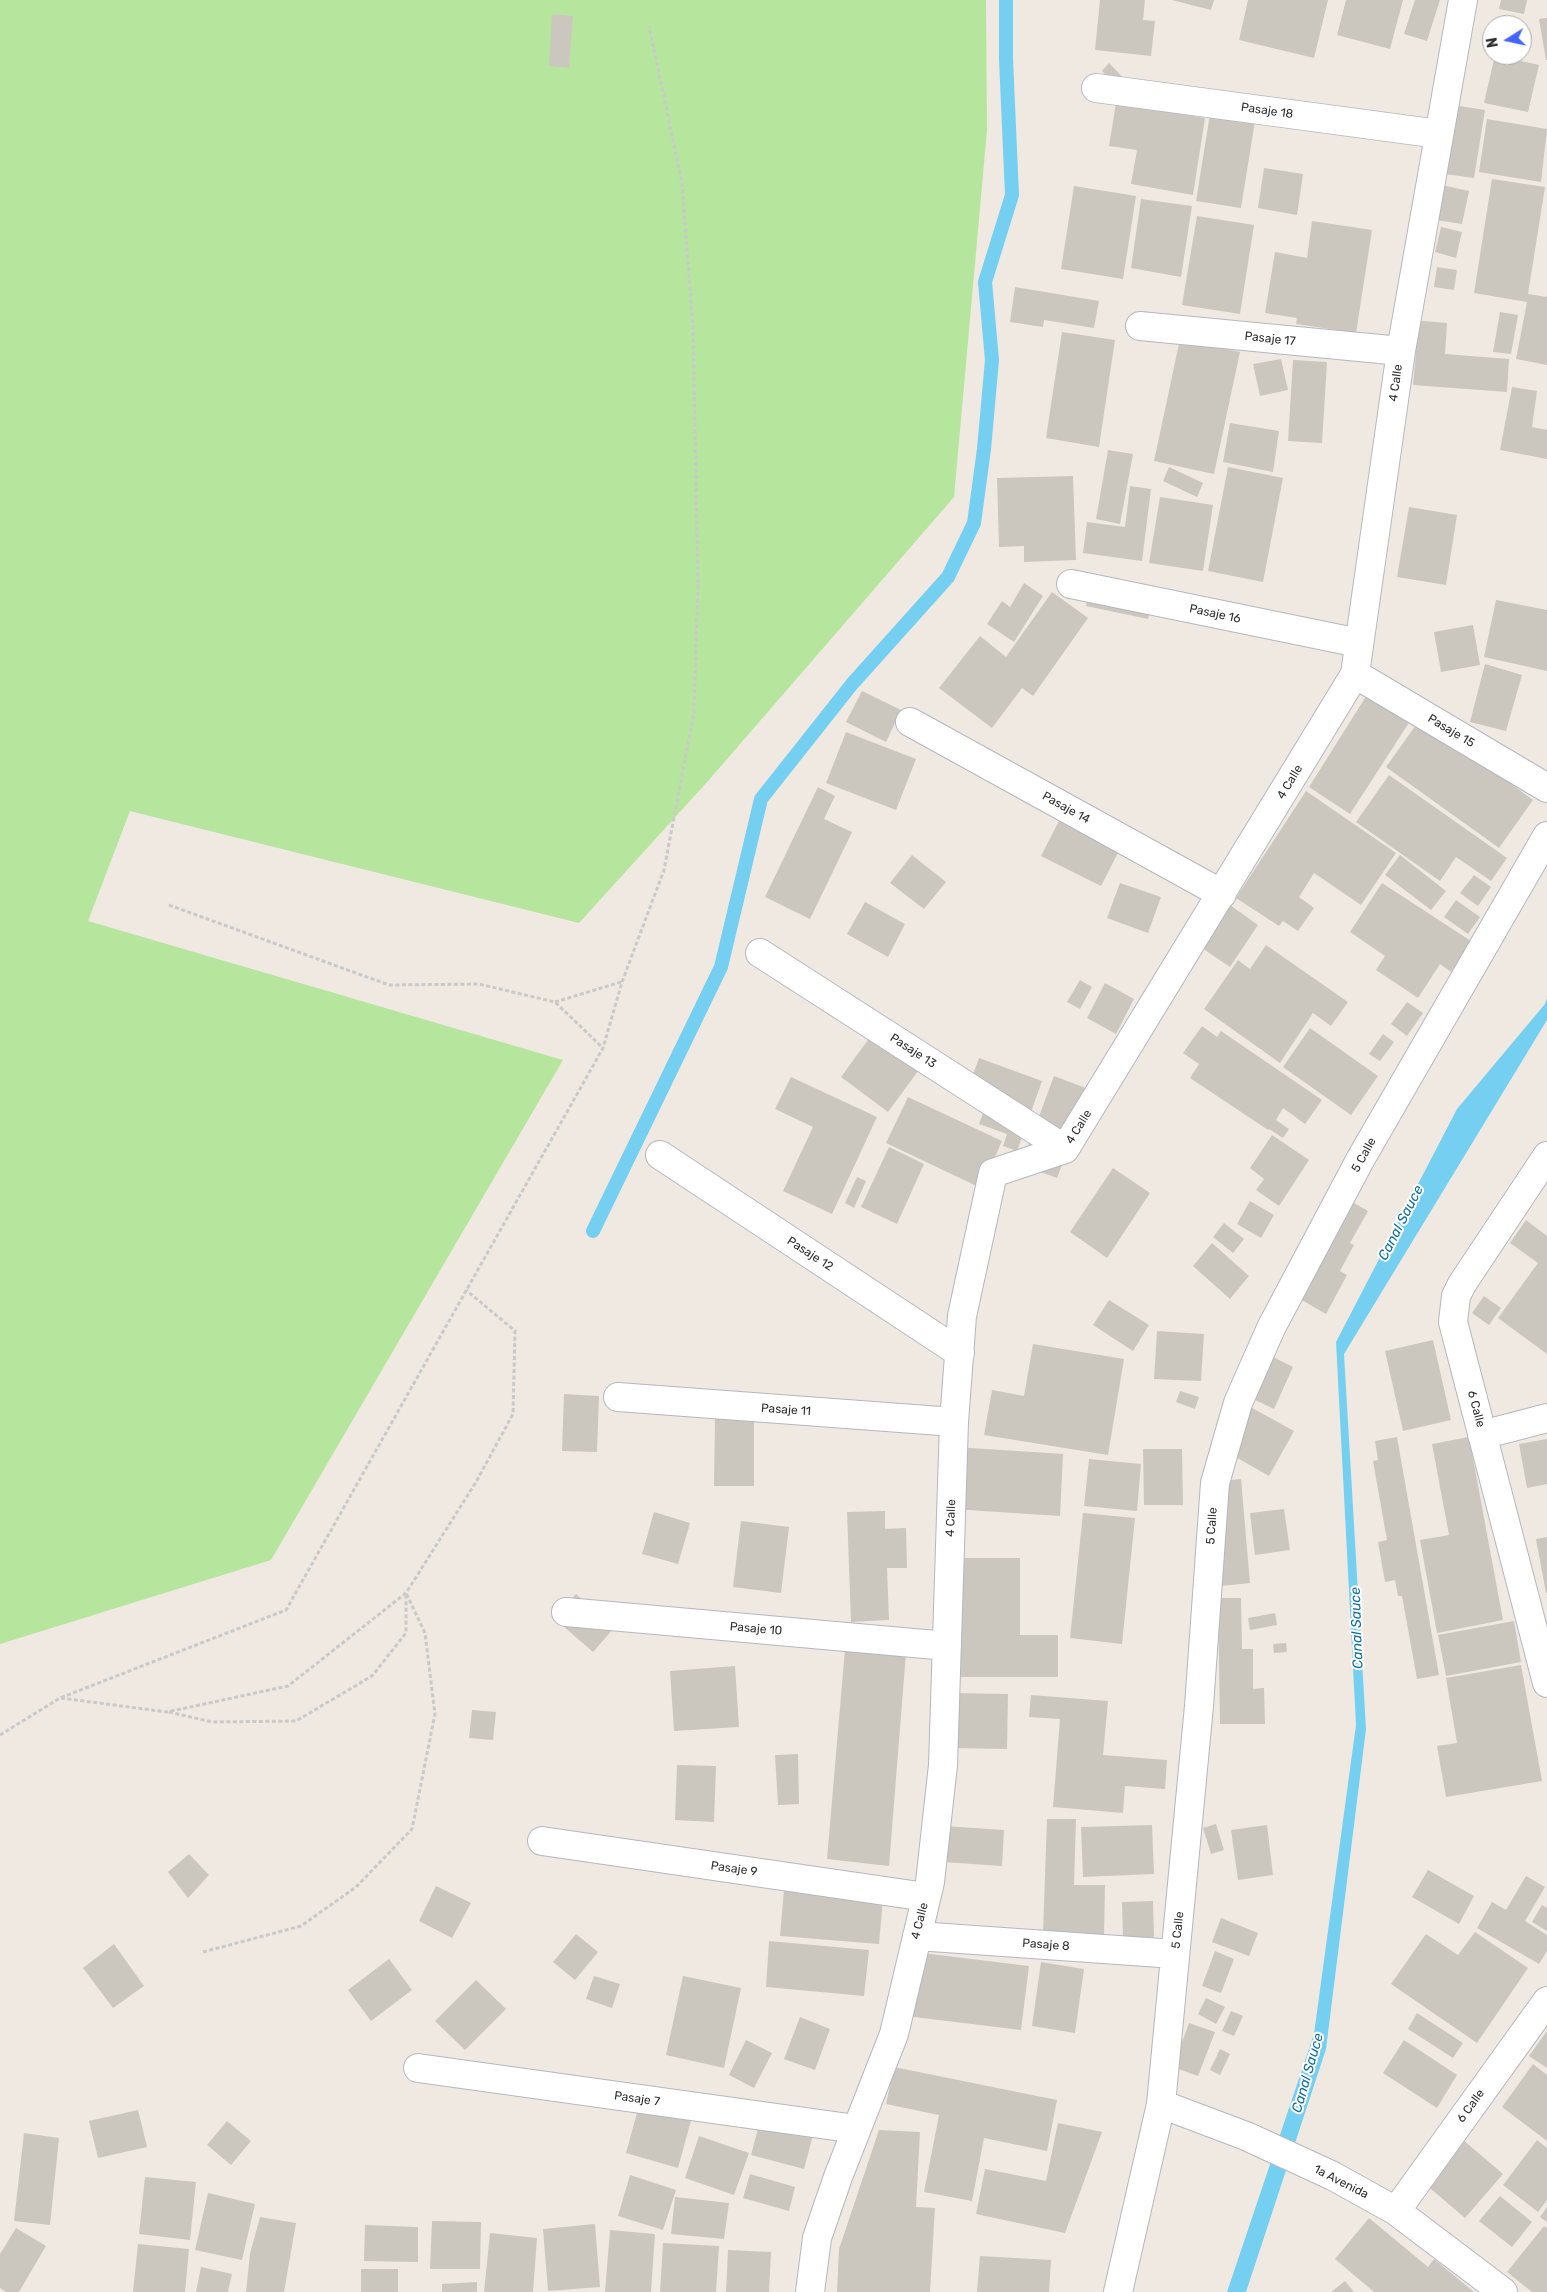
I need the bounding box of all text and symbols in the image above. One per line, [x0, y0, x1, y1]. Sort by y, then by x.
north arrow [1482, 15, 1532, 65]
text: N [1483, 36, 1502, 49]
street label: Pasaje 18 [1240, 100, 1294, 122]
street label: Pasaje 17 [1244, 329, 1296, 349]
street label: 4 Calle [1386, 363, 1406, 403]
street label: Pasaje 16 [1188, 602, 1242, 626]
street label: Pasaje 15 [1425, 711, 1477, 751]
street label: 4 Calle [1274, 762, 1306, 802]
street label: Pasaje 14 [1040, 789, 1092, 827]
street label: Pasaje 13 [887, 1031, 939, 1071]
street label: 4 Calle [1063, 1107, 1095, 1147]
street label: 5 Calle [1349, 1135, 1379, 1175]
water label: Canal Sauce [1375, 1183, 1427, 1263]
street label: Pasaje 12 [784, 1234, 836, 1274]
street label: 6 Calle [1464, 1389, 1488, 1429]
street label: Pasaje 11 [761, 1401, 811, 1419]
street label: 4 Calle [943, 1499, 959, 1537]
street label: 5 Calle [1204, 1507, 1220, 1545]
water label: Canal Sauce [1347, 1587, 1367, 1669]
street label: Pasaje 10 [729, 1620, 783, 1638]
street label: Pasaje 9 [710, 1859, 758, 1879]
street label: 4 Calle [908, 1901, 932, 1941]
street label: 5 Calle [1169, 1911, 1187, 1949]
street label: Pasaje 8 [1022, 1936, 1070, 1954]
water label: Canal Sauce [1289, 2031, 1327, 2115]
street label: 6 Calle [1454, 2087, 1488, 2125]
street label: Pasaje 7 [613, 2089, 661, 2109]
street label: 1a Avenida [1311, 2162, 1371, 2202]

